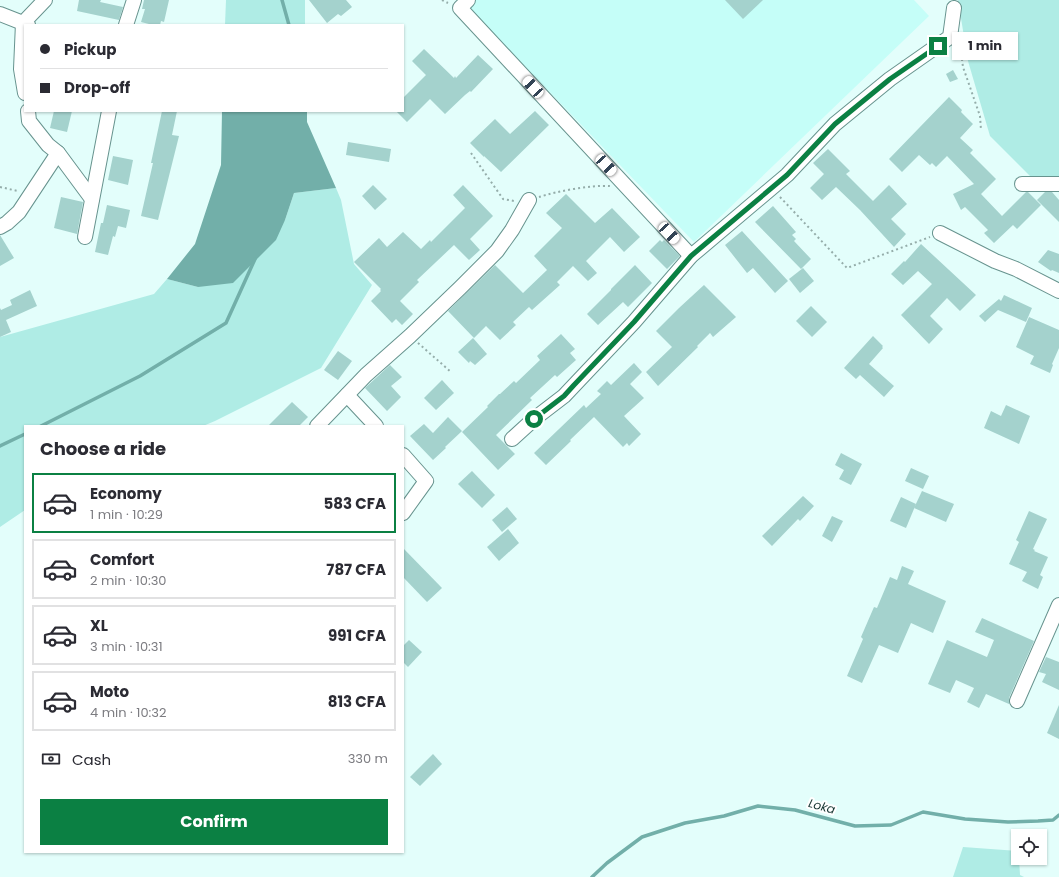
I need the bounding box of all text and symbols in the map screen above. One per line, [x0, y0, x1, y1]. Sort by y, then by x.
callout: 1 min [952, 32, 1018, 60]
text: 1 min [968, 36, 1002, 55]
route end [929, 37, 947, 55]
text: Pickup [64, 39, 116, 60]
car [520, 74, 546, 100]
text: Drop-off [64, 77, 130, 98]
car [593, 152, 619, 178]
car [656, 220, 682, 246]
route start [525, 410, 543, 428]
text: Choose a ride [40, 436, 166, 461]
text: Economy [90, 483, 162, 504]
icon: car [42, 485, 78, 521]
text: 583 CFA [324, 493, 386, 514]
text: 1 min · 10:29 [90, 505, 163, 524]
text: Comfort [90, 549, 154, 570]
icon: car [42, 551, 78, 587]
text: 787 CFA [326, 559, 386, 580]
text: 2 min · 10:30 [90, 571, 166, 590]
text: XL [90, 615, 108, 636]
icon: car [42, 617, 78, 653]
text: 991 CFA [328, 625, 386, 646]
text: 3 min · 10:31 [90, 637, 163, 656]
text: Moto [90, 681, 129, 702]
icon: car [42, 683, 78, 719]
text: 813 CFA [328, 691, 386, 712]
text: 4 min · 10:32 [90, 703, 166, 722]
icon: cash [40, 748, 62, 770]
text: Cash [72, 749, 111, 770]
text: 330 m [348, 749, 388, 768]
water label: Loka [807, 794, 837, 818]
button: Confirm [40, 799, 388, 845]
map controls [1011, 829, 1047, 865]
button: locate [1011, 829, 1047, 865]

